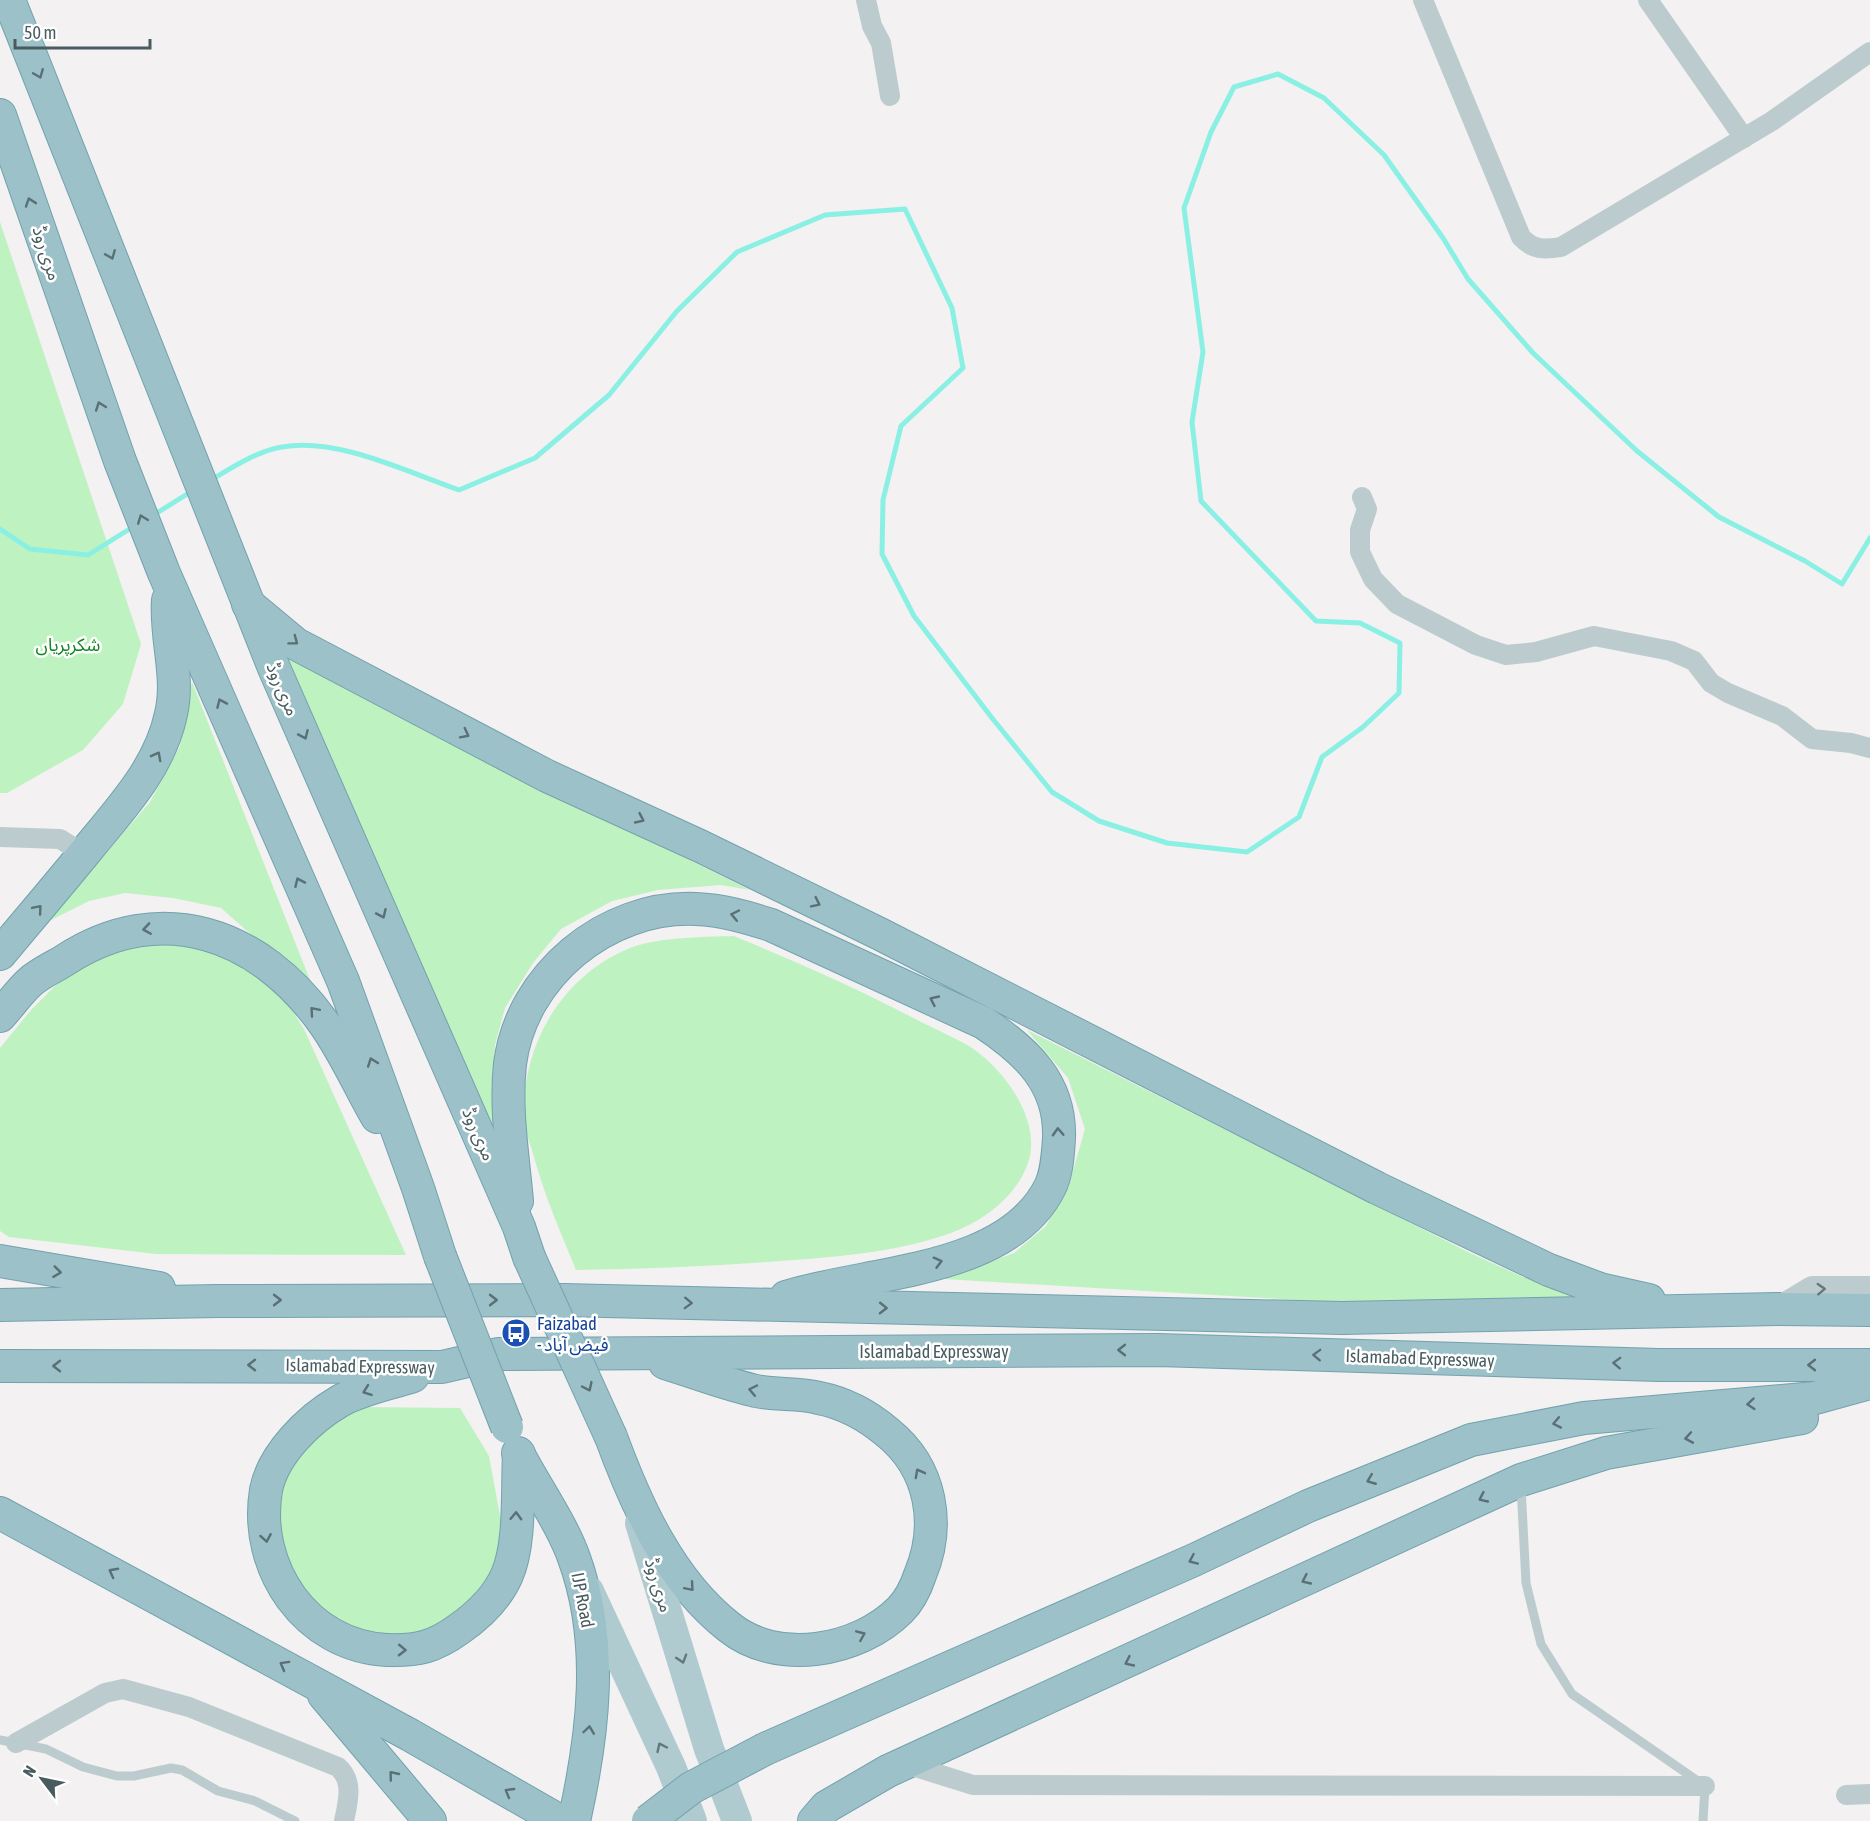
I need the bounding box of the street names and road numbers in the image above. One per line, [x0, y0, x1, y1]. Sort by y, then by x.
street label: مری روڈ [27, 223, 66, 283]
street label: مری روڈ [261, 659, 304, 719]
street label: مری روڈ [457, 1104, 500, 1164]
street label: Islamabad Expressway [859, 1341, 1009, 1362]
street label: Islamabad Expressway [1345, 1345, 1495, 1371]
street label: Islamabad Expressway [285, 1354, 435, 1378]
street label: مری روڈ [640, 1555, 677, 1615]
street label: IJP Road [567, 1571, 599, 1629]

